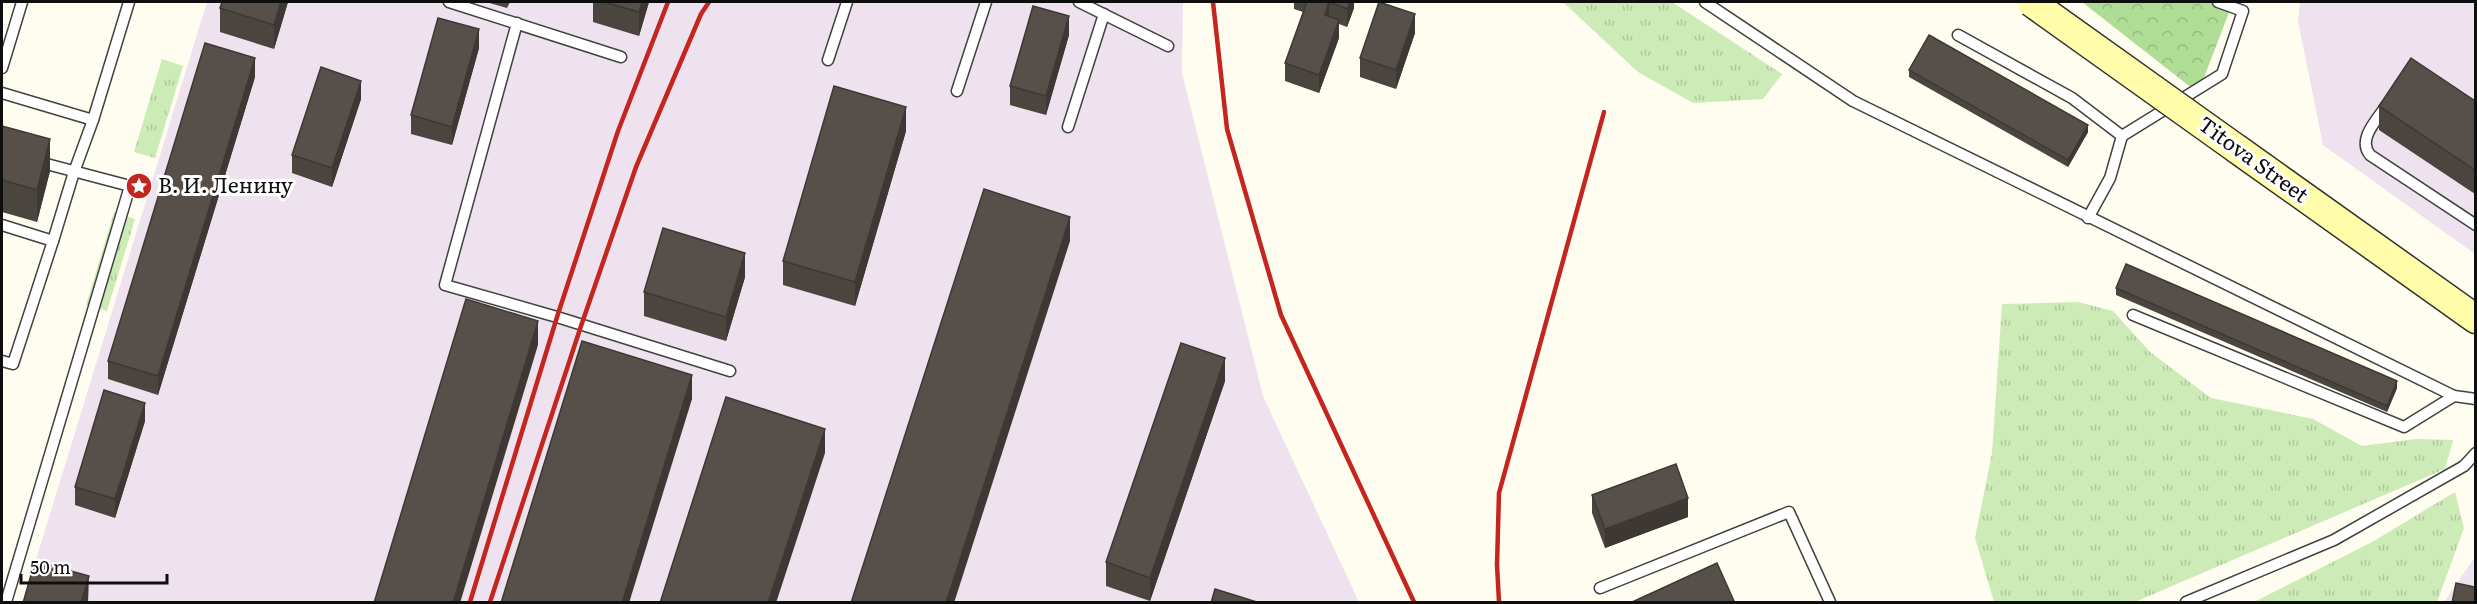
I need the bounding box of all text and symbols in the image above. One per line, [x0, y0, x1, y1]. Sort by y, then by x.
street label: Titova Street [2193, 107, 2316, 209]
place label: В. И. Ленину [158, 168, 294, 199]
place icon: В. И. Ленину [124, 171, 154, 201]
scale bar [21, 547, 166, 585]
text: 50 m [30, 553, 71, 580]

